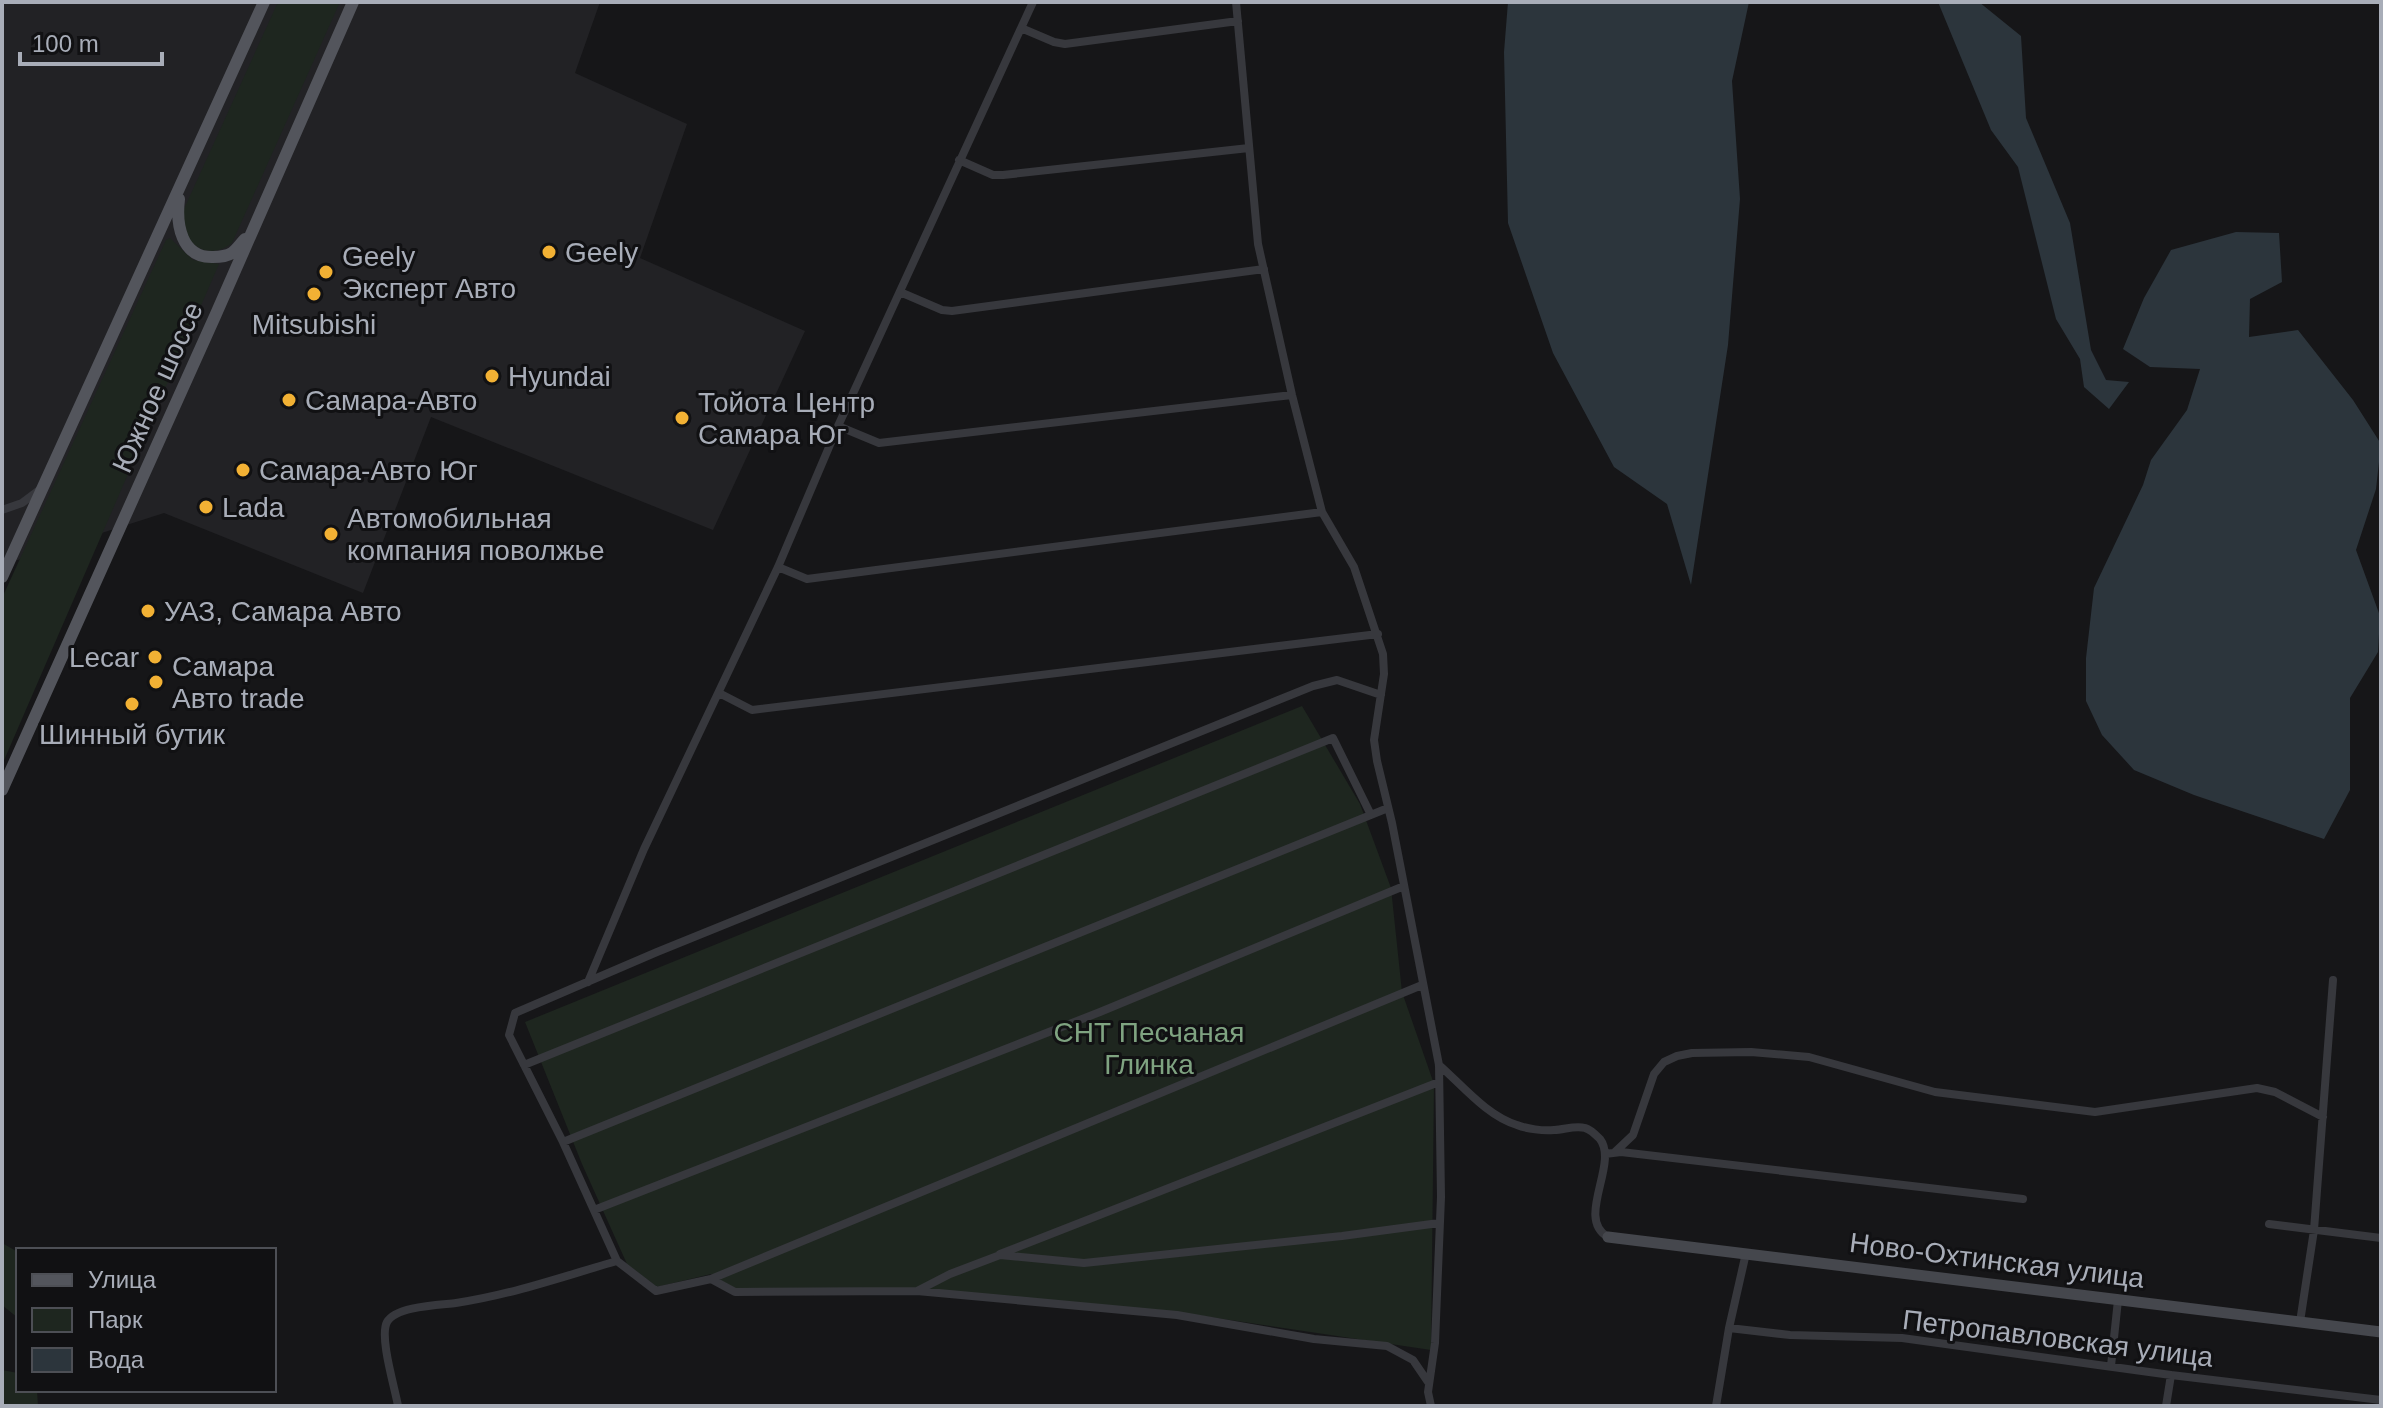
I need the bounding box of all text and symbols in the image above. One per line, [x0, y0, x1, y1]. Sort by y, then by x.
scale bar [20, 16, 162, 66]
text: 100 m [32, 30, 99, 57]
place label: Geely [565, 237, 638, 268]
place label: Geely Эксперт Авто [342, 241, 516, 304]
marker: Geely [540, 243, 558, 261]
marker: Geely Эксперт Авто [317, 263, 335, 281]
marker: Mitsubishi [305, 285, 323, 303]
street label: Южное шоссе [106, 297, 209, 477]
place label: Mitsubishi [252, 309, 376, 340]
place label: Hyundai [508, 361, 611, 392]
marker: Hyundai [483, 367, 501, 385]
place label: Самара-Авто [305, 385, 477, 416]
place label: Тойота Центр Самара Юг [698, 387, 875, 450]
marker: Самара-Авто [280, 391, 298, 409]
marker: Тойота Центр Самара Юг [673, 409, 691, 427]
place label: Самара-Авто Юг [259, 455, 478, 486]
marker: Самара-Авто Юг [234, 461, 252, 479]
place label: Lada [222, 492, 285, 523]
marker: Lada [197, 498, 215, 516]
place label: Автомобильная компания поволжье [347, 503, 605, 566]
marker: Автомобильная компания поволжье [322, 525, 340, 543]
place label: УАЗ, Самара Авто [164, 596, 402, 627]
marker: УАЗ, Самара Авто [139, 602, 157, 620]
place label: Lecar [69, 642, 139, 673]
marker: Lecar [146, 648, 164, 666]
place label: Самара Авто trade [172, 651, 305, 714]
marker: Самара Авто trade [147, 673, 165, 691]
marker: Шинный бутик [123, 695, 141, 713]
place label: Шинный бутик [39, 719, 226, 750]
park label: СНТ Песчаная Глинка [1053, 1017, 1245, 1080]
street label: Ново-Охтинская улица [1848, 1227, 2146, 1294]
legend [16, 1248, 276, 1392]
text: Улица [88, 1266, 157, 1293]
street label: Петропавловская улица [1901, 1304, 2216, 1373]
text: Парк [88, 1306, 143, 1333]
text: Вода [88, 1346, 145, 1373]

